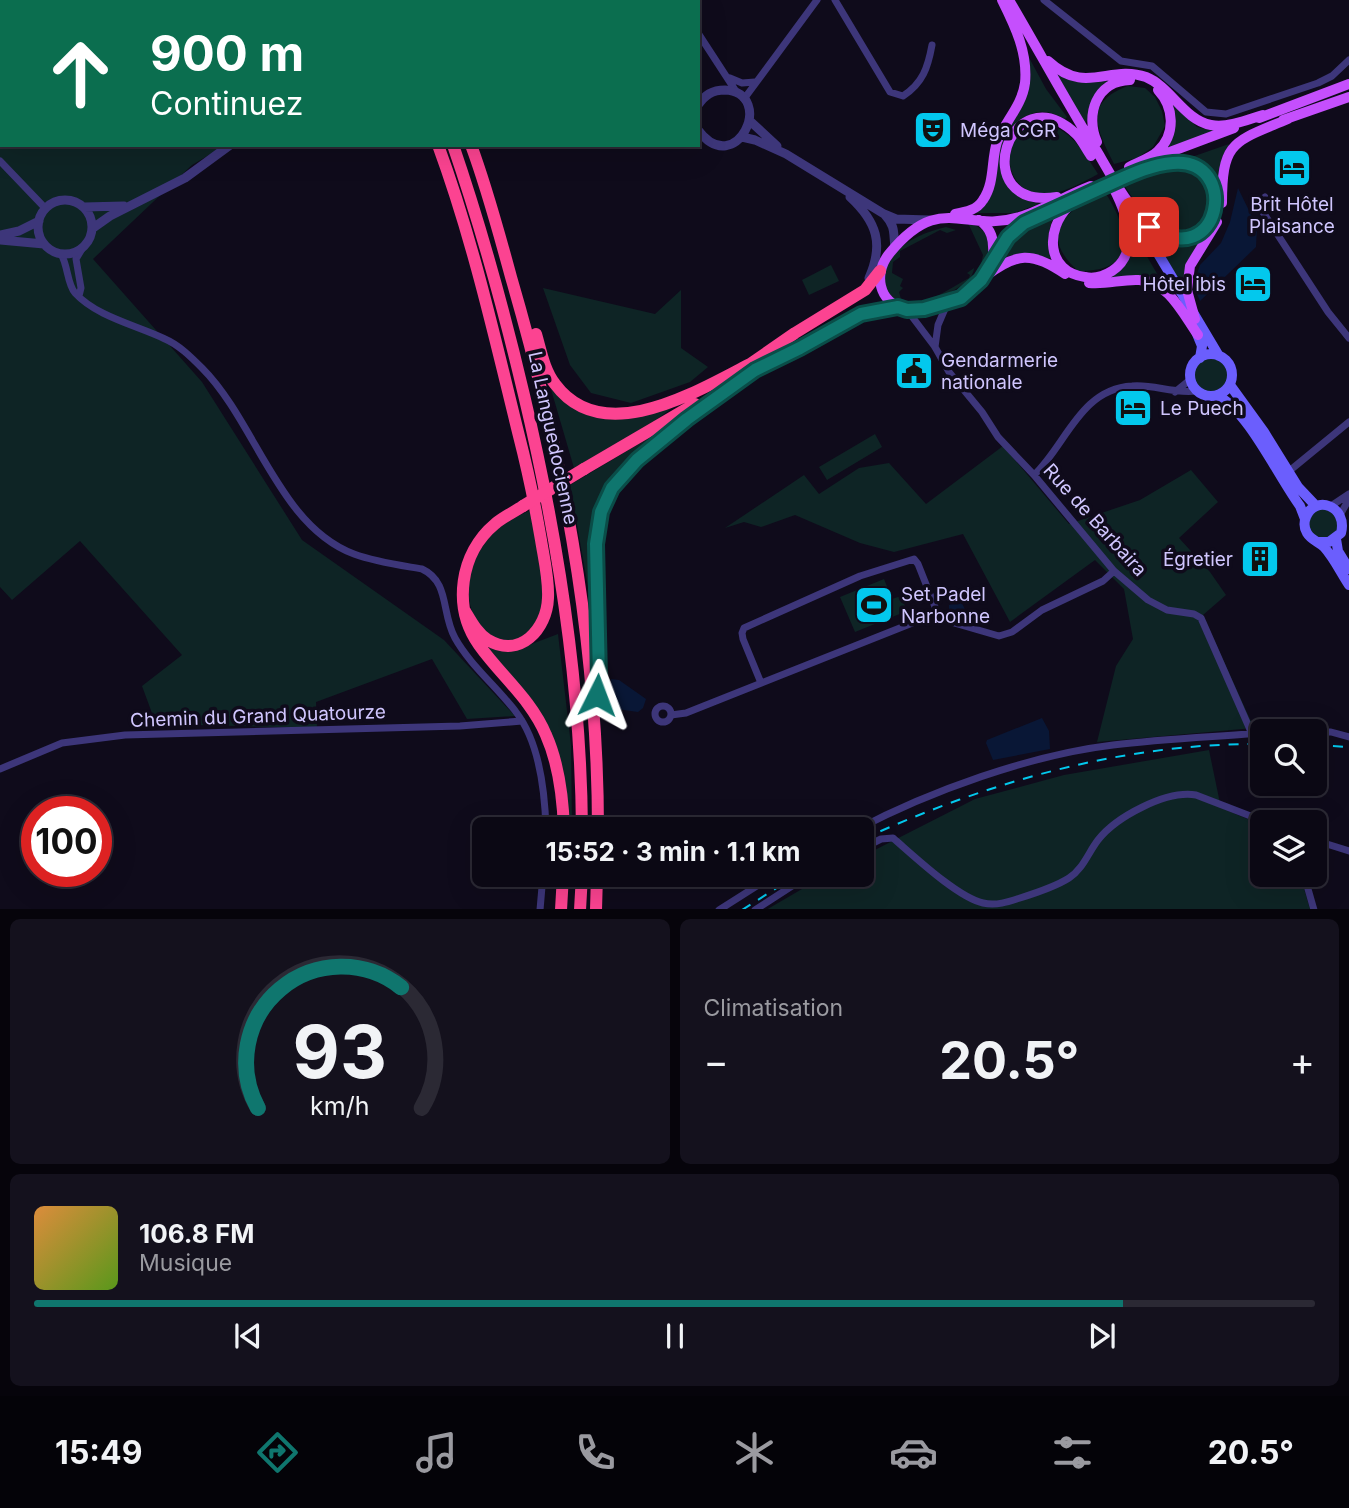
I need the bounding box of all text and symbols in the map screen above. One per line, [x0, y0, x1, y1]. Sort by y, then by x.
text: 900 m [150, 24, 304, 83]
icon: ahead [35, 28, 126, 119]
text: Continuez [150, 84, 303, 123]
theatre icon: Méga CGR [912, 109, 954, 151]
place label: Méga CGR [960, 119, 1056, 142]
hotel icon: Brit Hôtel Plaisance [1271, 147, 1313, 189]
place label: Brit Hôtel Plaisance [1249, 193, 1335, 238]
pin [1119, 197, 1179, 257]
icon: arrive [1130, 208, 1168, 246]
hotel icon: Hôtel ibis [1232, 263, 1274, 305]
place label: Hôtel ibis [1143, 273, 1226, 296]
street label: La Languedocienne [523, 349, 583, 527]
place label: Gendarmerie nationale [941, 349, 1058, 394]
public building icon: Gendarmerie nationale [893, 350, 935, 392]
hotel icon: Le Puech [1112, 387, 1154, 429]
place label: Le Puech [1160, 397, 1244, 420]
street label: Rue de Barbaira [1038, 459, 1152, 581]
building icon: Égretier [1239, 538, 1281, 580]
place label: Égretier [1163, 547, 1233, 571]
place label: Set Padel Narbonne [901, 583, 990, 628]
sports icon: Set Padel Narbonne [853, 584, 895, 626]
position arrow [560, 658, 634, 732]
street label: Chemin du Grand Quatourze [130, 700, 386, 732]
map controls [1250, 719, 1327, 887]
button: search [1250, 719, 1327, 796]
speed limit sign: 100 [21, 796, 112, 887]
button: layers [1250, 810, 1327, 887]
text: 15:52 · 3 min · 1.1 km [545, 836, 801, 867]
text: Climatisation [704, 994, 843, 1022]
text: 93 [293, 1007, 387, 1096]
text: 20.5° [939, 1029, 1079, 1092]
text: − [704, 1038, 729, 1084]
text: + [1290, 1038, 1315, 1084]
text: km/h [310, 1090, 369, 1120]
text: 106.8 FM [139, 1218, 254, 1249]
text: Musique [139, 1249, 232, 1277]
icon: previous [229, 1317, 267, 1355]
icon: pause [656, 1317, 694, 1355]
icon: next [1083, 1317, 1121, 1355]
icon: directions [253, 1428, 302, 1477]
icon: music [412, 1428, 461, 1477]
icon: phone [571, 1428, 620, 1477]
icon: climate [730, 1428, 779, 1477]
icon: car [889, 1428, 938, 1477]
icon: filters [1048, 1428, 1097, 1477]
text: 15:49 [55, 1433, 142, 1472]
text: 20.5° [1208, 1433, 1294, 1472]

